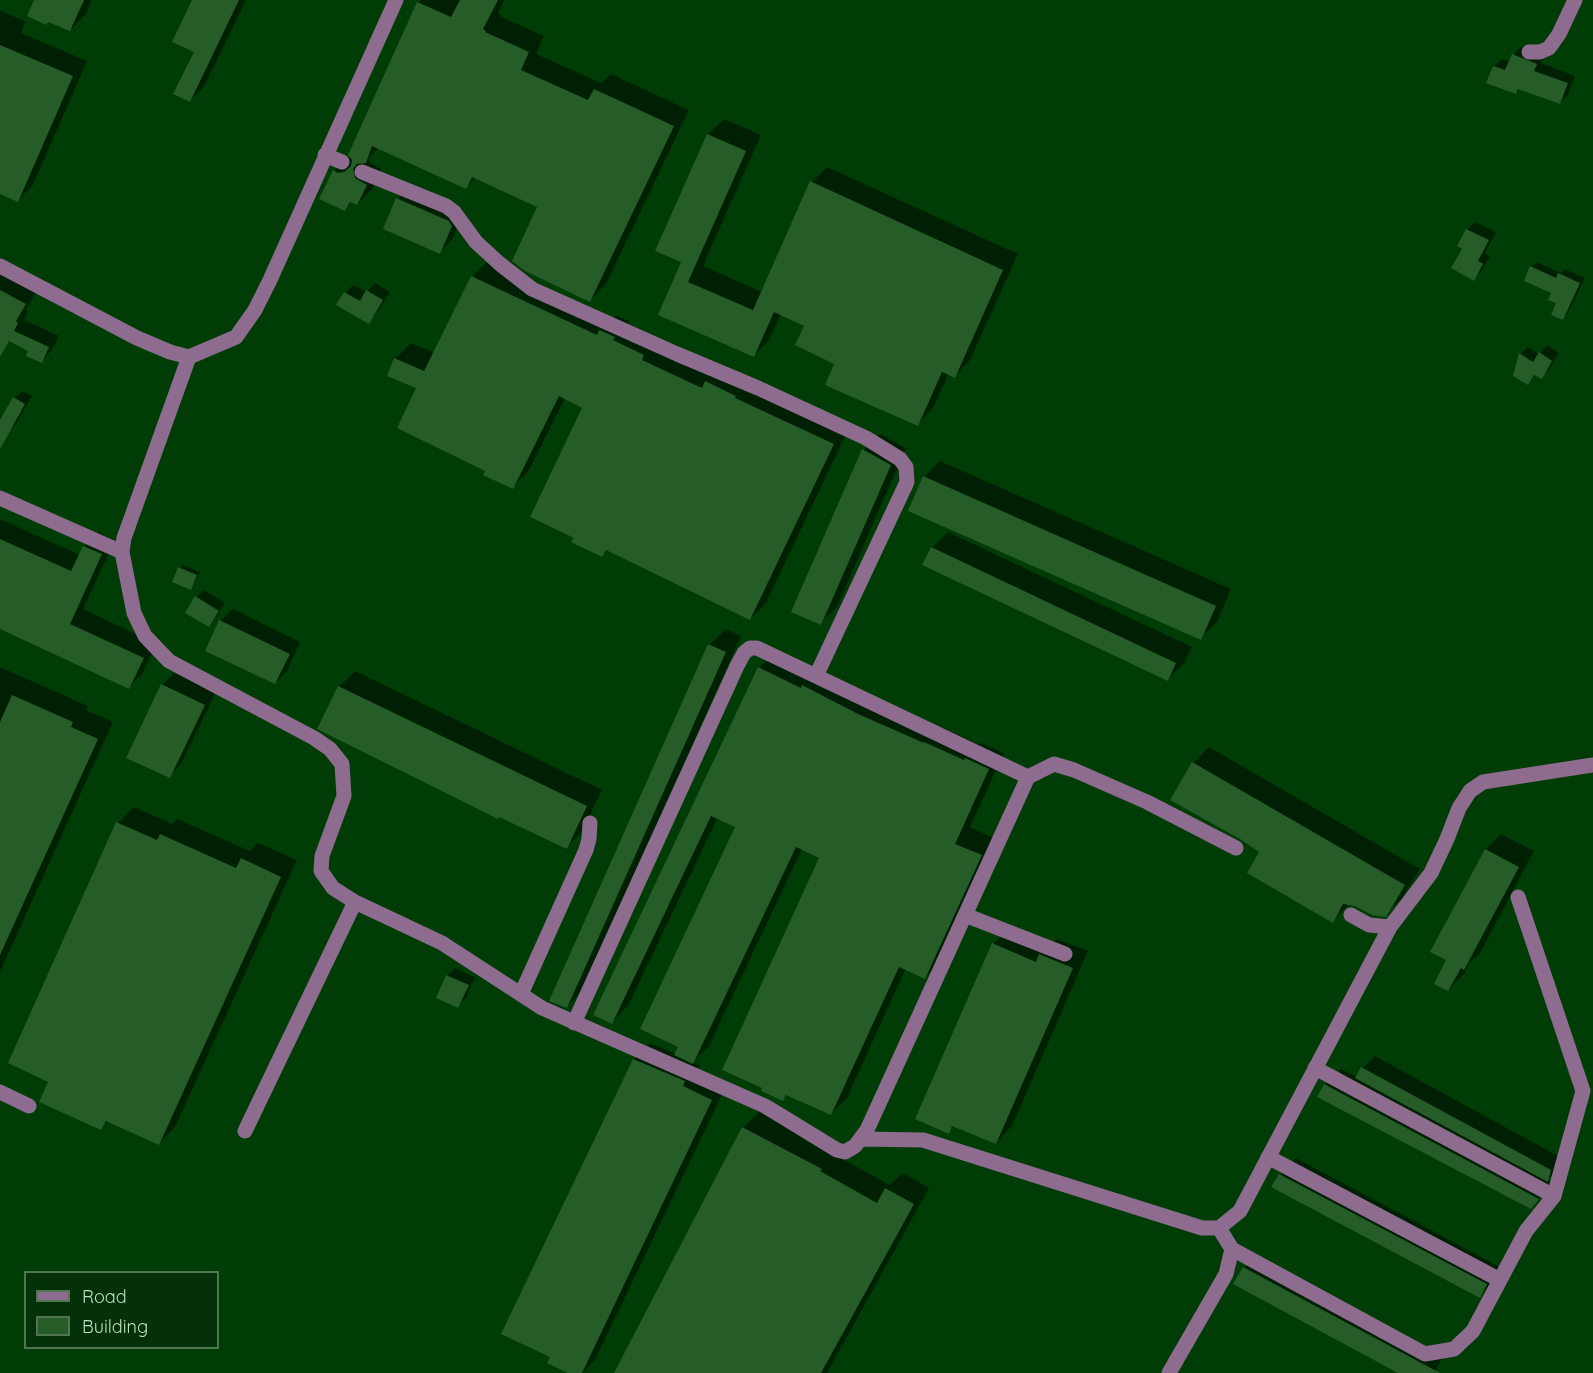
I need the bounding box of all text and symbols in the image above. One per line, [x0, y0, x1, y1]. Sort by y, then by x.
legend [24, 1271, 219, 1349]
text: Road [82, 1285, 127, 1308]
text: Building [82, 1315, 148, 1338]

